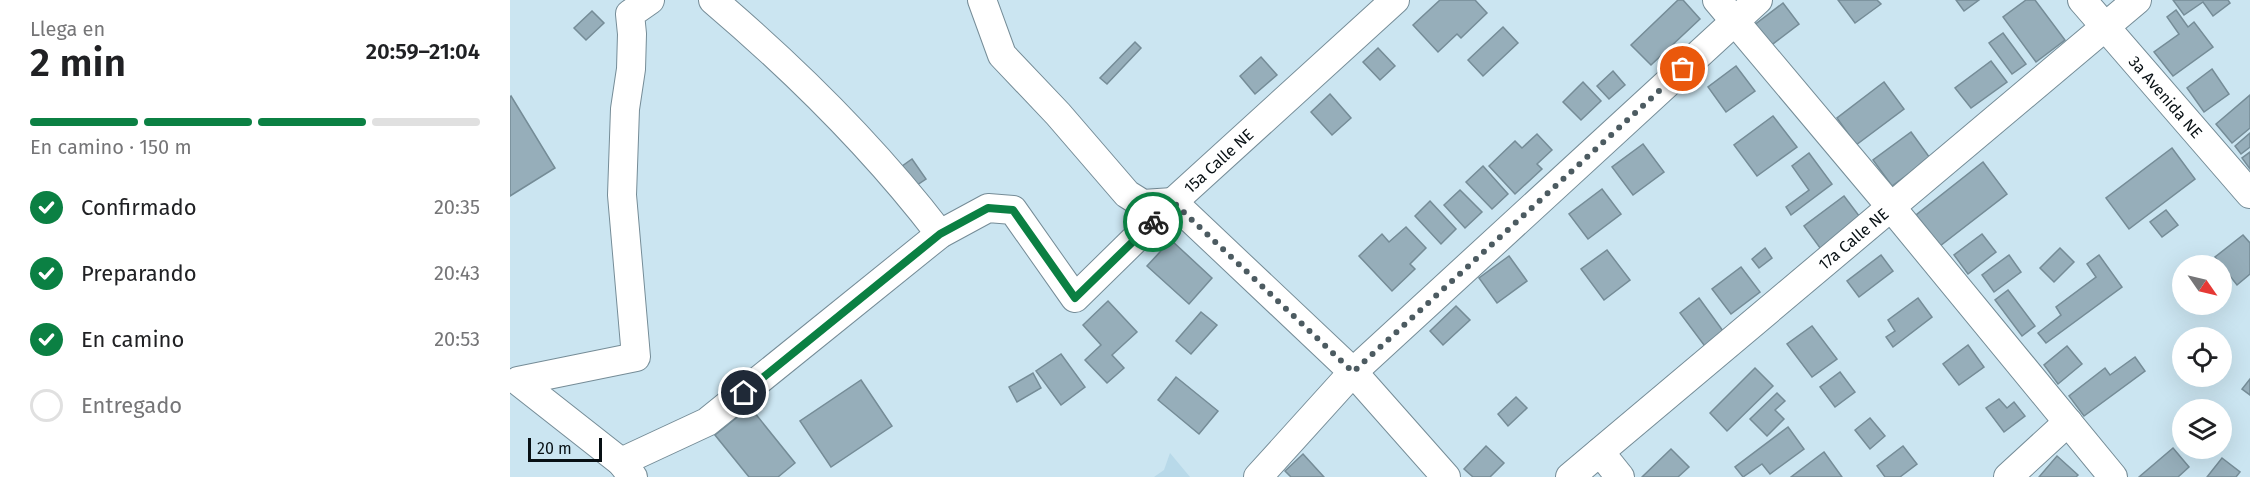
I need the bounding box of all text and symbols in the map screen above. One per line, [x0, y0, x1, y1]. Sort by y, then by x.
text: Llega en [30, 17, 105, 41]
text: 20:59–21:04 [366, 38, 480, 65]
text: 2 min [30, 40, 126, 86]
pin [1657, 43, 1708, 94]
icon: bag [1666, 52, 1699, 85]
street label: 3a Avenida NE [2125, 52, 2206, 142]
street label: 15a Calle NE [1180, 125, 1257, 197]
text: En camino · 150 m [30, 135, 192, 159]
icon: check [30, 191, 63, 224]
courier [1123, 192, 1183, 252]
text: Confirmado [81, 194, 197, 221]
text: 20:35 [434, 195, 480, 219]
street label: 17a Calle NE [1815, 204, 1892, 274]
icon: bike [1137, 206, 1170, 239]
north arrow [2172, 255, 2232, 315]
map controls [2172, 255, 2232, 459]
icon: check [30, 257, 63, 290]
text: Preparando [81, 260, 197, 287]
text: 20:43 [434, 261, 480, 285]
icon: check [30, 323, 63, 356]
text: En camino [81, 326, 184, 353]
text: 20:53 [434, 327, 480, 351]
button: locate [2172, 327, 2232, 387]
pin [718, 367, 769, 418]
icon: home [727, 376, 760, 409]
text: Entregado [81, 392, 182, 419]
button: layers [2172, 399, 2232, 459]
scale bar [528, 435, 602, 462]
text: 20 m [537, 439, 572, 458]

